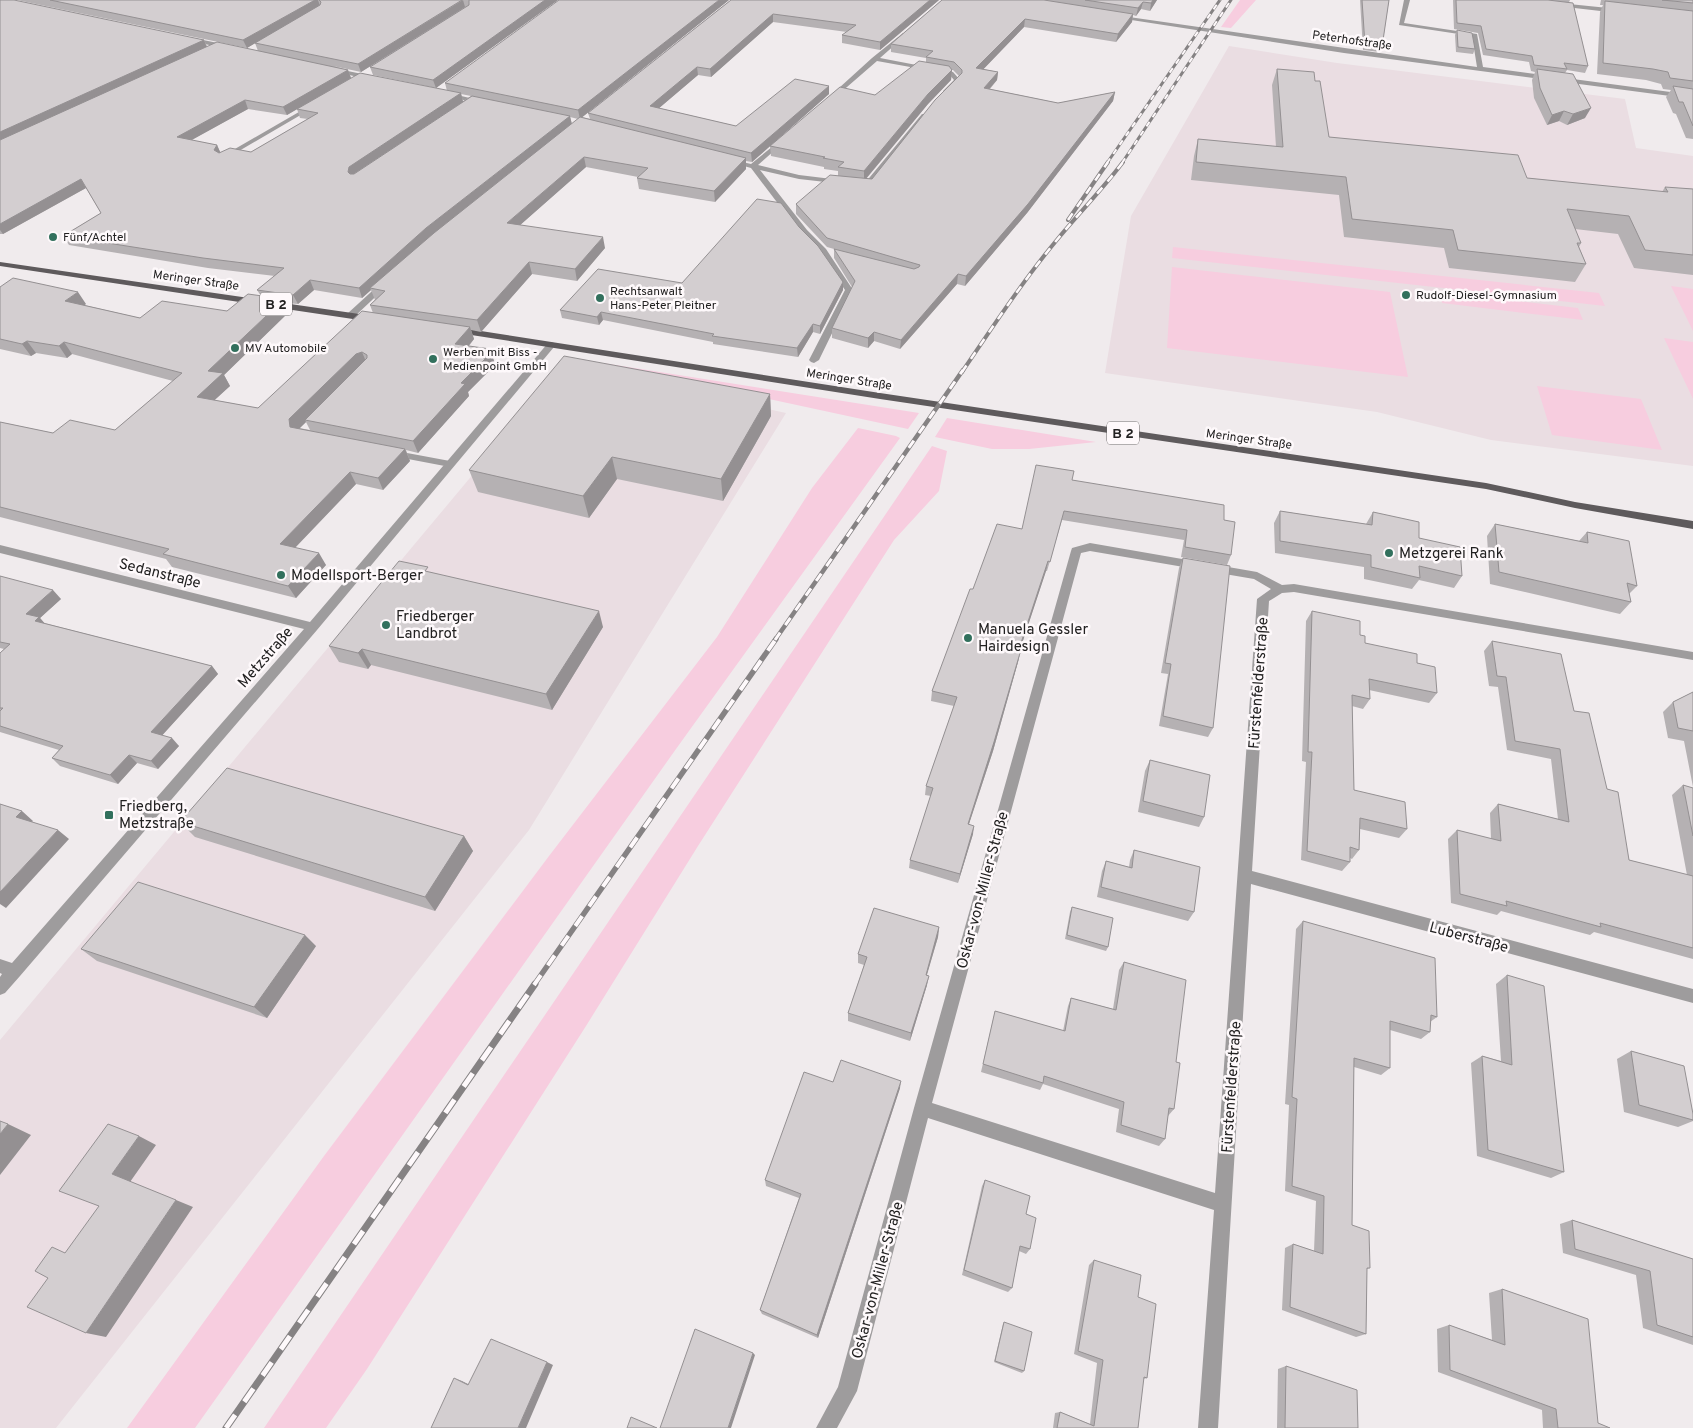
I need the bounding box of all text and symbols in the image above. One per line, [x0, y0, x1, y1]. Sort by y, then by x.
street label: Peterhofstraße [1311, 27, 1393, 54]
place label: Fünf/Achtel [63, 230, 127, 246]
marker: Fünf/Achtel [47, 231, 59, 243]
street label: Meringer Straße [152, 267, 240, 295]
place label: Rechtsanwalt Hans-Peter Pleitner [610, 284, 717, 314]
place label: Rudolf-Diesel-Gymnasium [1416, 288, 1557, 304]
marker: Rudolf-Diesel-Gymnasium [1400, 289, 1412, 301]
road number: B 2 [260, 292, 292, 316]
marker: Rechtsanwalt Hans-Peter Pleitner [594, 292, 606, 304]
place label: MV Automobile [245, 341, 327, 357]
marker: MV Automobile [229, 342, 241, 354]
place label: Werben mit Biss - Medienpoint GmbH [443, 345, 547, 375]
marker: Werben mit Biss - Medienpoint GmbH [427, 353, 439, 365]
street label: Meringer Straße [805, 365, 893, 395]
road number: B 2 [1107, 422, 1139, 444]
street label: Meringer Straße [1205, 426, 1293, 454]
place label: Metzgerei Rank [1399, 545, 1504, 564]
marker: Metzgerei Rank [1383, 547, 1395, 559]
street label: Sedanstraße [117, 555, 203, 594]
place label: Modellsport-Berger [291, 567, 423, 586]
marker: Modellsport-Berger [275, 569, 287, 581]
place label: Friedberger Landbrot [396, 608, 475, 644]
street label: Fürstenfelderstraße [1245, 617, 1274, 750]
marker: Friedberger Landbrot [380, 619, 392, 631]
place label: Manuela Gessler Hairdesign [978, 621, 1088, 657]
street label: Metzstraße [234, 624, 298, 692]
marker: Manuela Gessler Hairdesign [962, 632, 974, 644]
place label: Friedberg, Metzstraße [119, 798, 194, 834]
marker: Friedberg, Metzstraße [103, 809, 115, 821]
street label: Oskar-von-Miller-Straße [953, 810, 1014, 971]
street label: Luberstraße [1427, 919, 1510, 958]
street label: Fürstenfelderstraße [1218, 1021, 1247, 1154]
street label: Oskar-von-Miller-Straße [848, 1200, 909, 1361]

